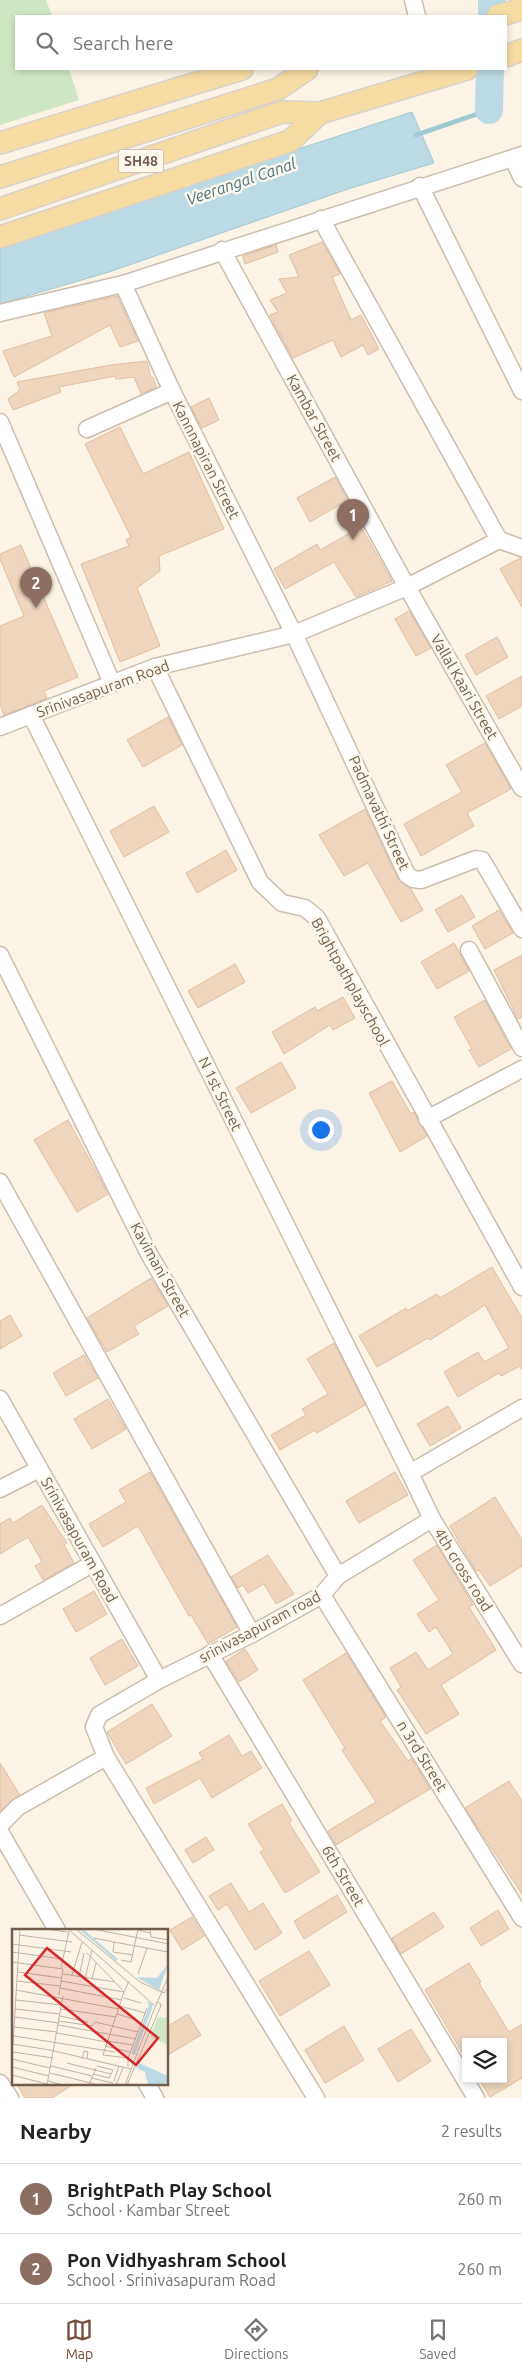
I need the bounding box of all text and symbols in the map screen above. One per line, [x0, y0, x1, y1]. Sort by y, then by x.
search box [15, 15, 507, 70]
icon: search [33, 29, 61, 57]
text: Search here [73, 32, 173, 54]
road number: SH48 [118, 150, 164, 172]
water label: Veerangal Canal [184, 154, 299, 208]
street label: Kambar Street [283, 371, 345, 465]
street label: Kannnapiran Street [169, 398, 244, 522]
pin: 1 [337, 499, 369, 540]
pin: 2 [20, 567, 52, 608]
street label: Vallal Kaari Street [427, 631, 502, 743]
street label: Srinivasapuram Road [34, 657, 172, 721]
street label: Padmavathi Street [345, 753, 413, 873]
street label: Brightpathplayschool [308, 915, 393, 1049]
street label: N 1st Street [195, 1054, 246, 1134]
your location [308, 1117, 334, 1143]
street label: Kavimani Street [127, 1219, 194, 1320]
street label: Srinivasapuram Road [38, 1474, 121, 1605]
street label: 4th cross road [431, 1525, 496, 1615]
street label: srinivasapuram road [196, 1587, 323, 1666]
street label: n 3rd Street [394, 1717, 451, 1794]
street label: 6th Street [319, 1842, 368, 1909]
inset map [12, 1929, 169, 2086]
map controls [462, 2038, 507, 2083]
button: layers [462, 2038, 507, 2083]
text: Nearby [20, 2119, 91, 2143]
text: 2 results [441, 2122, 502, 2140]
text: BrightPath Play School [67, 2179, 272, 2201]
text: 1 [31, 2190, 41, 2208]
text: 260 m [457, 2190, 502, 2208]
text: School · Kambar Street [67, 2201, 230, 2219]
text: Pon Vidhyashram School [67, 2249, 286, 2271]
text: 2 [31, 2260, 41, 2278]
text: 260 m [457, 2260, 502, 2278]
text: School · Srinivasapuram Road [67, 2271, 276, 2289]
tab: Map [65, 2316, 93, 2362]
tab: Directions [224, 2316, 288, 2362]
tab: Saved [419, 2316, 457, 2362]

